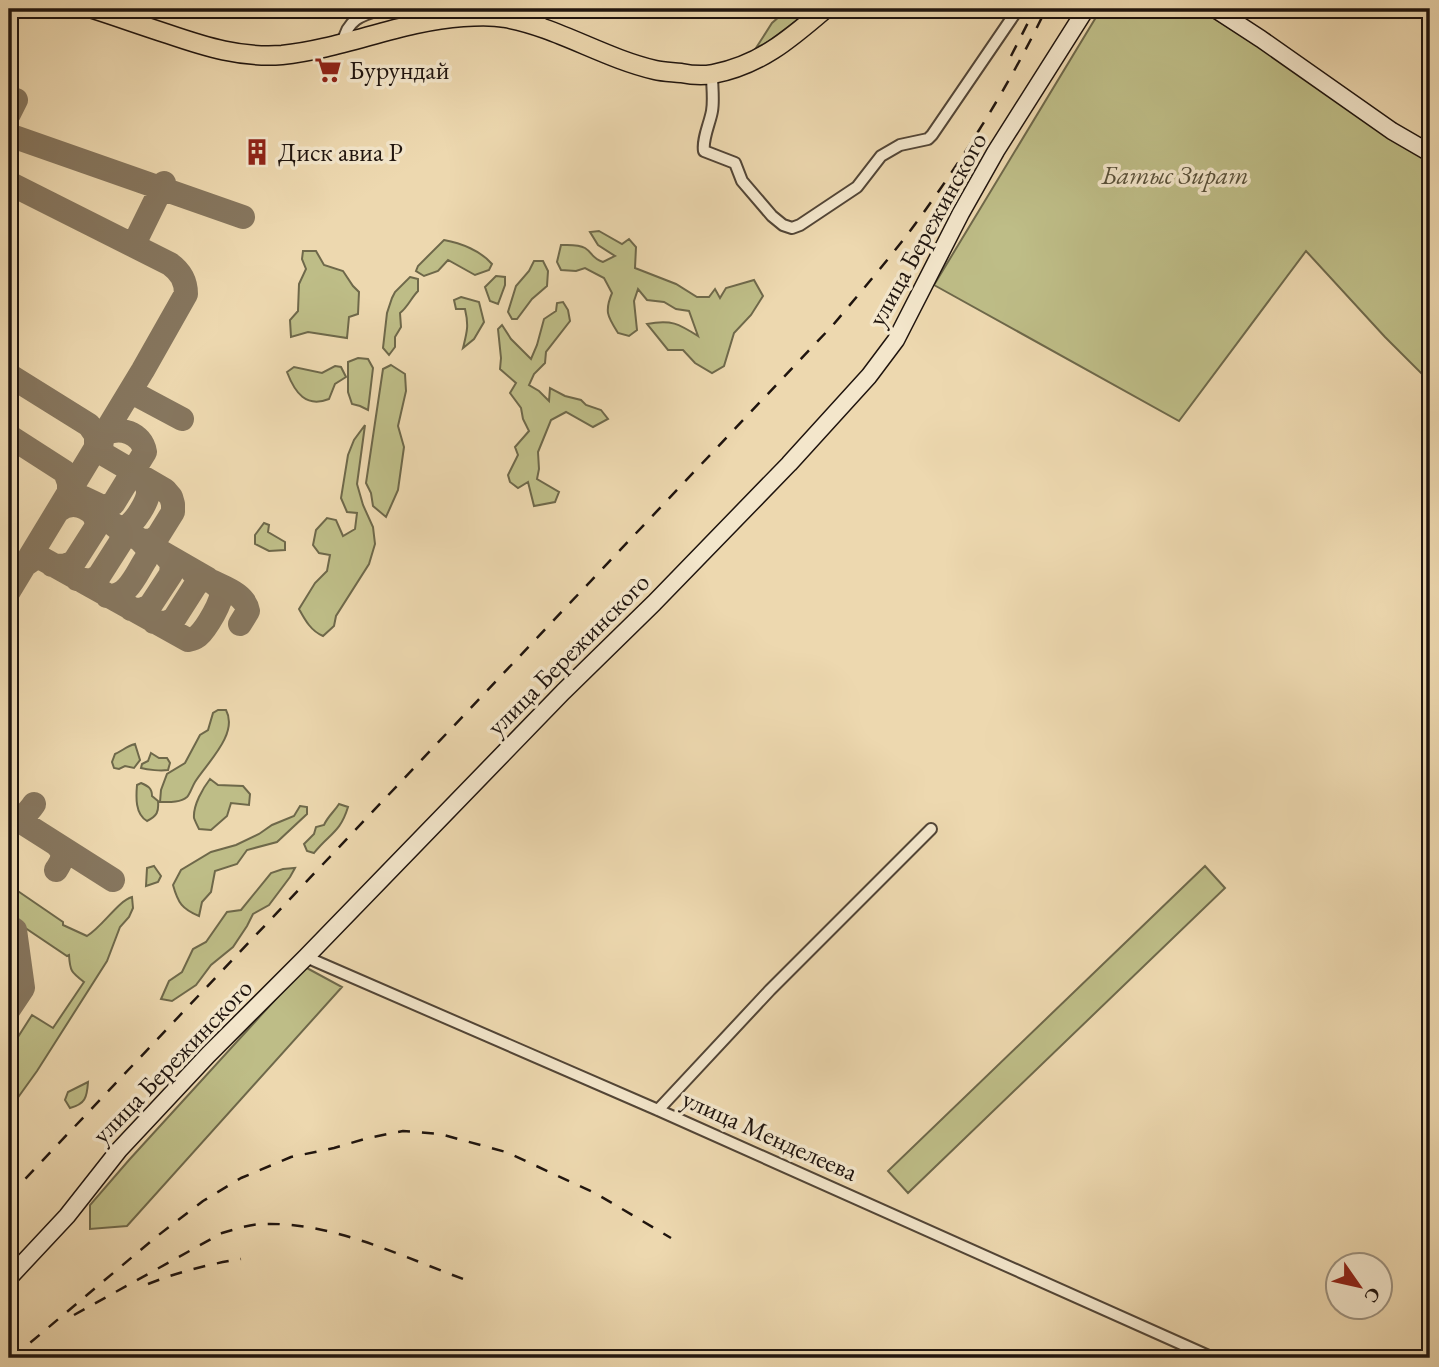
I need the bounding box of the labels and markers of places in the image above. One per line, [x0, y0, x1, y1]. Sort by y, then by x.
place label: Бурундай [349, 53, 450, 87]
supermarket icon: Бурундай [313, 55, 343, 85]
place label: Диск авиа Р [278, 135, 403, 169]
building icon: Диск авиа Р [242, 137, 272, 167]

